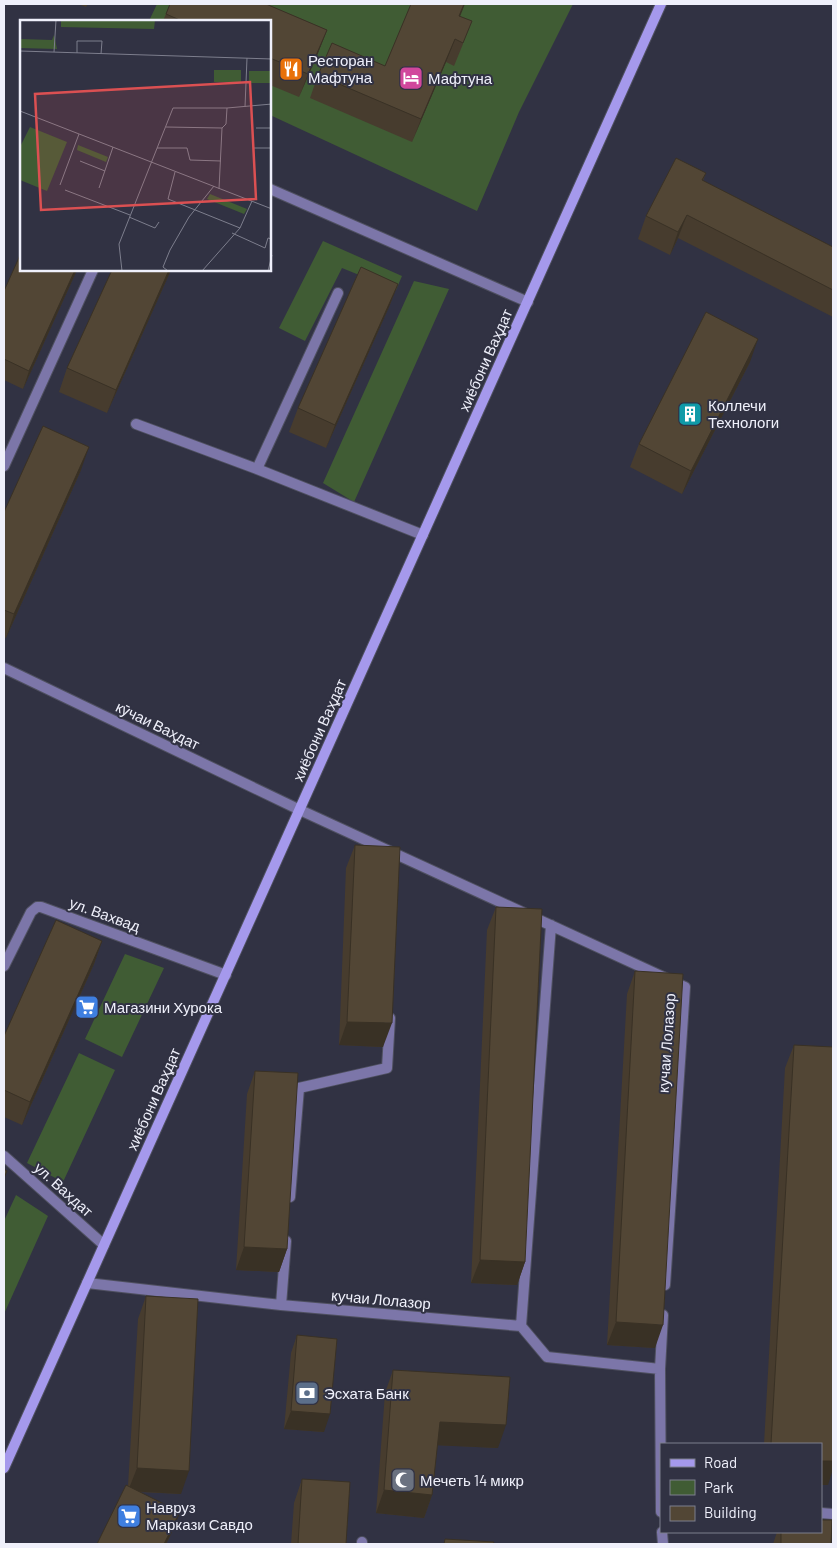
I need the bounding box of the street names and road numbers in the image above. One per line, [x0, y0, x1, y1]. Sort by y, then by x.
street label: хиёбони Ваҳдат [454, 306, 516, 414]
street label: хиёбони Ваҳдат [288, 676, 350, 784]
street label: кӯчаи Ваҳдат [113, 697, 203, 753]
street label: ул. Вахвад [67, 893, 143, 935]
street label: кучаи Лолазор [654, 993, 678, 1093]
street label: хиёбони Ваҳдат [122, 1045, 184, 1153]
street label: ул. Вахдат [31, 1158, 97, 1220]
street label: кучаи Лолазор [330, 1286, 432, 1312]

